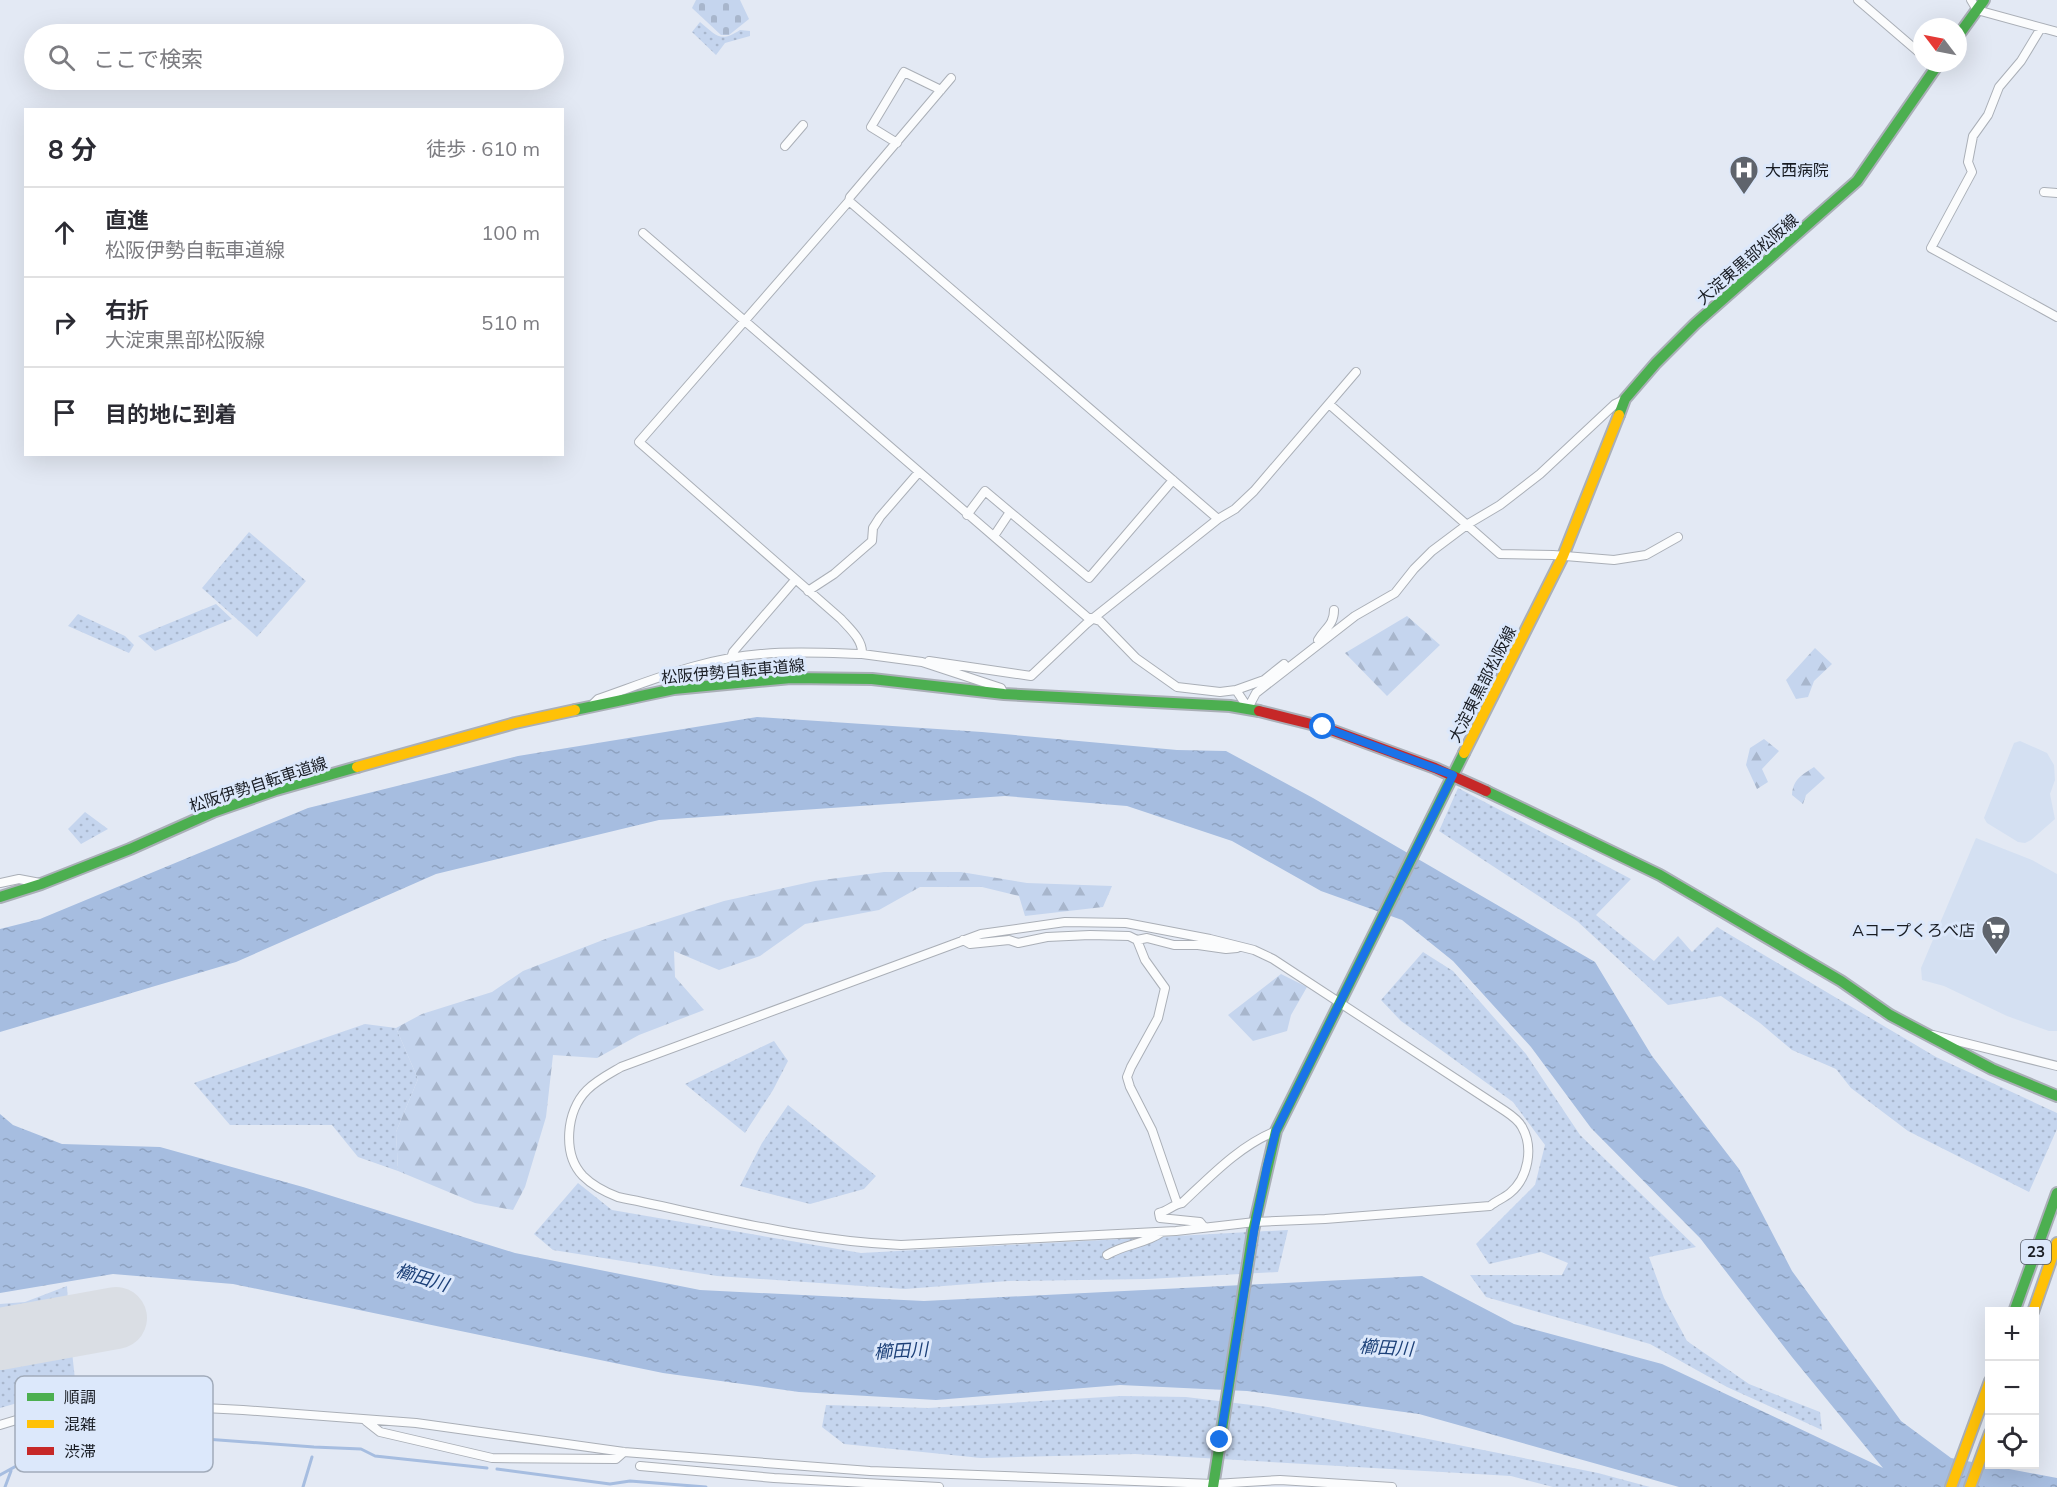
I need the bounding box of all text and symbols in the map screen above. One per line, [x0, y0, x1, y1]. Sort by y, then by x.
north arrow [1913, 18, 1967, 72]
search box [24, 24, 564, 90]
icon: search [45, 41, 78, 74]
text: ここで検索 [93, 45, 203, 73]
text: 8 分 [48, 133, 97, 166]
text: 徒歩 · 610 m [426, 136, 540, 161]
hospital icon: 大西病院 [1728, 154, 1760, 196]
place label: 大西病院 [1765, 160, 1829, 180]
text: 直進 [105, 206, 149, 234]
street label: 大淀東黒部松阪線 [1692, 209, 1802, 309]
icon: ahead [48, 216, 81, 249]
text: 100 m [481, 220, 540, 245]
text: 松阪伊勢自転車道線 [105, 237, 285, 262]
text: 右折 [105, 296, 149, 324]
icon: right [48, 306, 81, 339]
text: 510 m [481, 310, 540, 335]
text: 大淀東黒部松阪線 [105, 327, 265, 352]
icon: arrive [48, 396, 81, 429]
text: 目的地に到着 [105, 400, 237, 428]
street label: 大淀東黒部松阪線 [1444, 622, 1520, 746]
street label: 松阪伊勢自転車道線 [660, 655, 806, 687]
route start [1309, 713, 1335, 739]
street label: 松阪伊勢自転車道線 [186, 752, 330, 816]
supermarket icon: Aコープくろべ店 [1980, 914, 2012, 956]
place label: Aコープくろべ店 [1852, 920, 1975, 940]
road number: 23 [2021, 1240, 2051, 1264]
water label: 櫛田川 [393, 1259, 453, 1297]
map controls [1985, 1307, 2039, 1469]
button: + [1985, 1307, 2039, 1361]
water label: 櫛田川 [1358, 1335, 1416, 1361]
water label: 櫛田川 [873, 1337, 931, 1363]
button: − [1985, 1361, 2039, 1415]
legend [15, 1376, 213, 1472]
text: 順調 [64, 1387, 96, 1407]
text: 混雑 [64, 1414, 96, 1434]
button: locate [1985, 1415, 2039, 1469]
route end [1206, 1426, 1232, 1452]
text: 渋滞 [64, 1441, 96, 1461]

